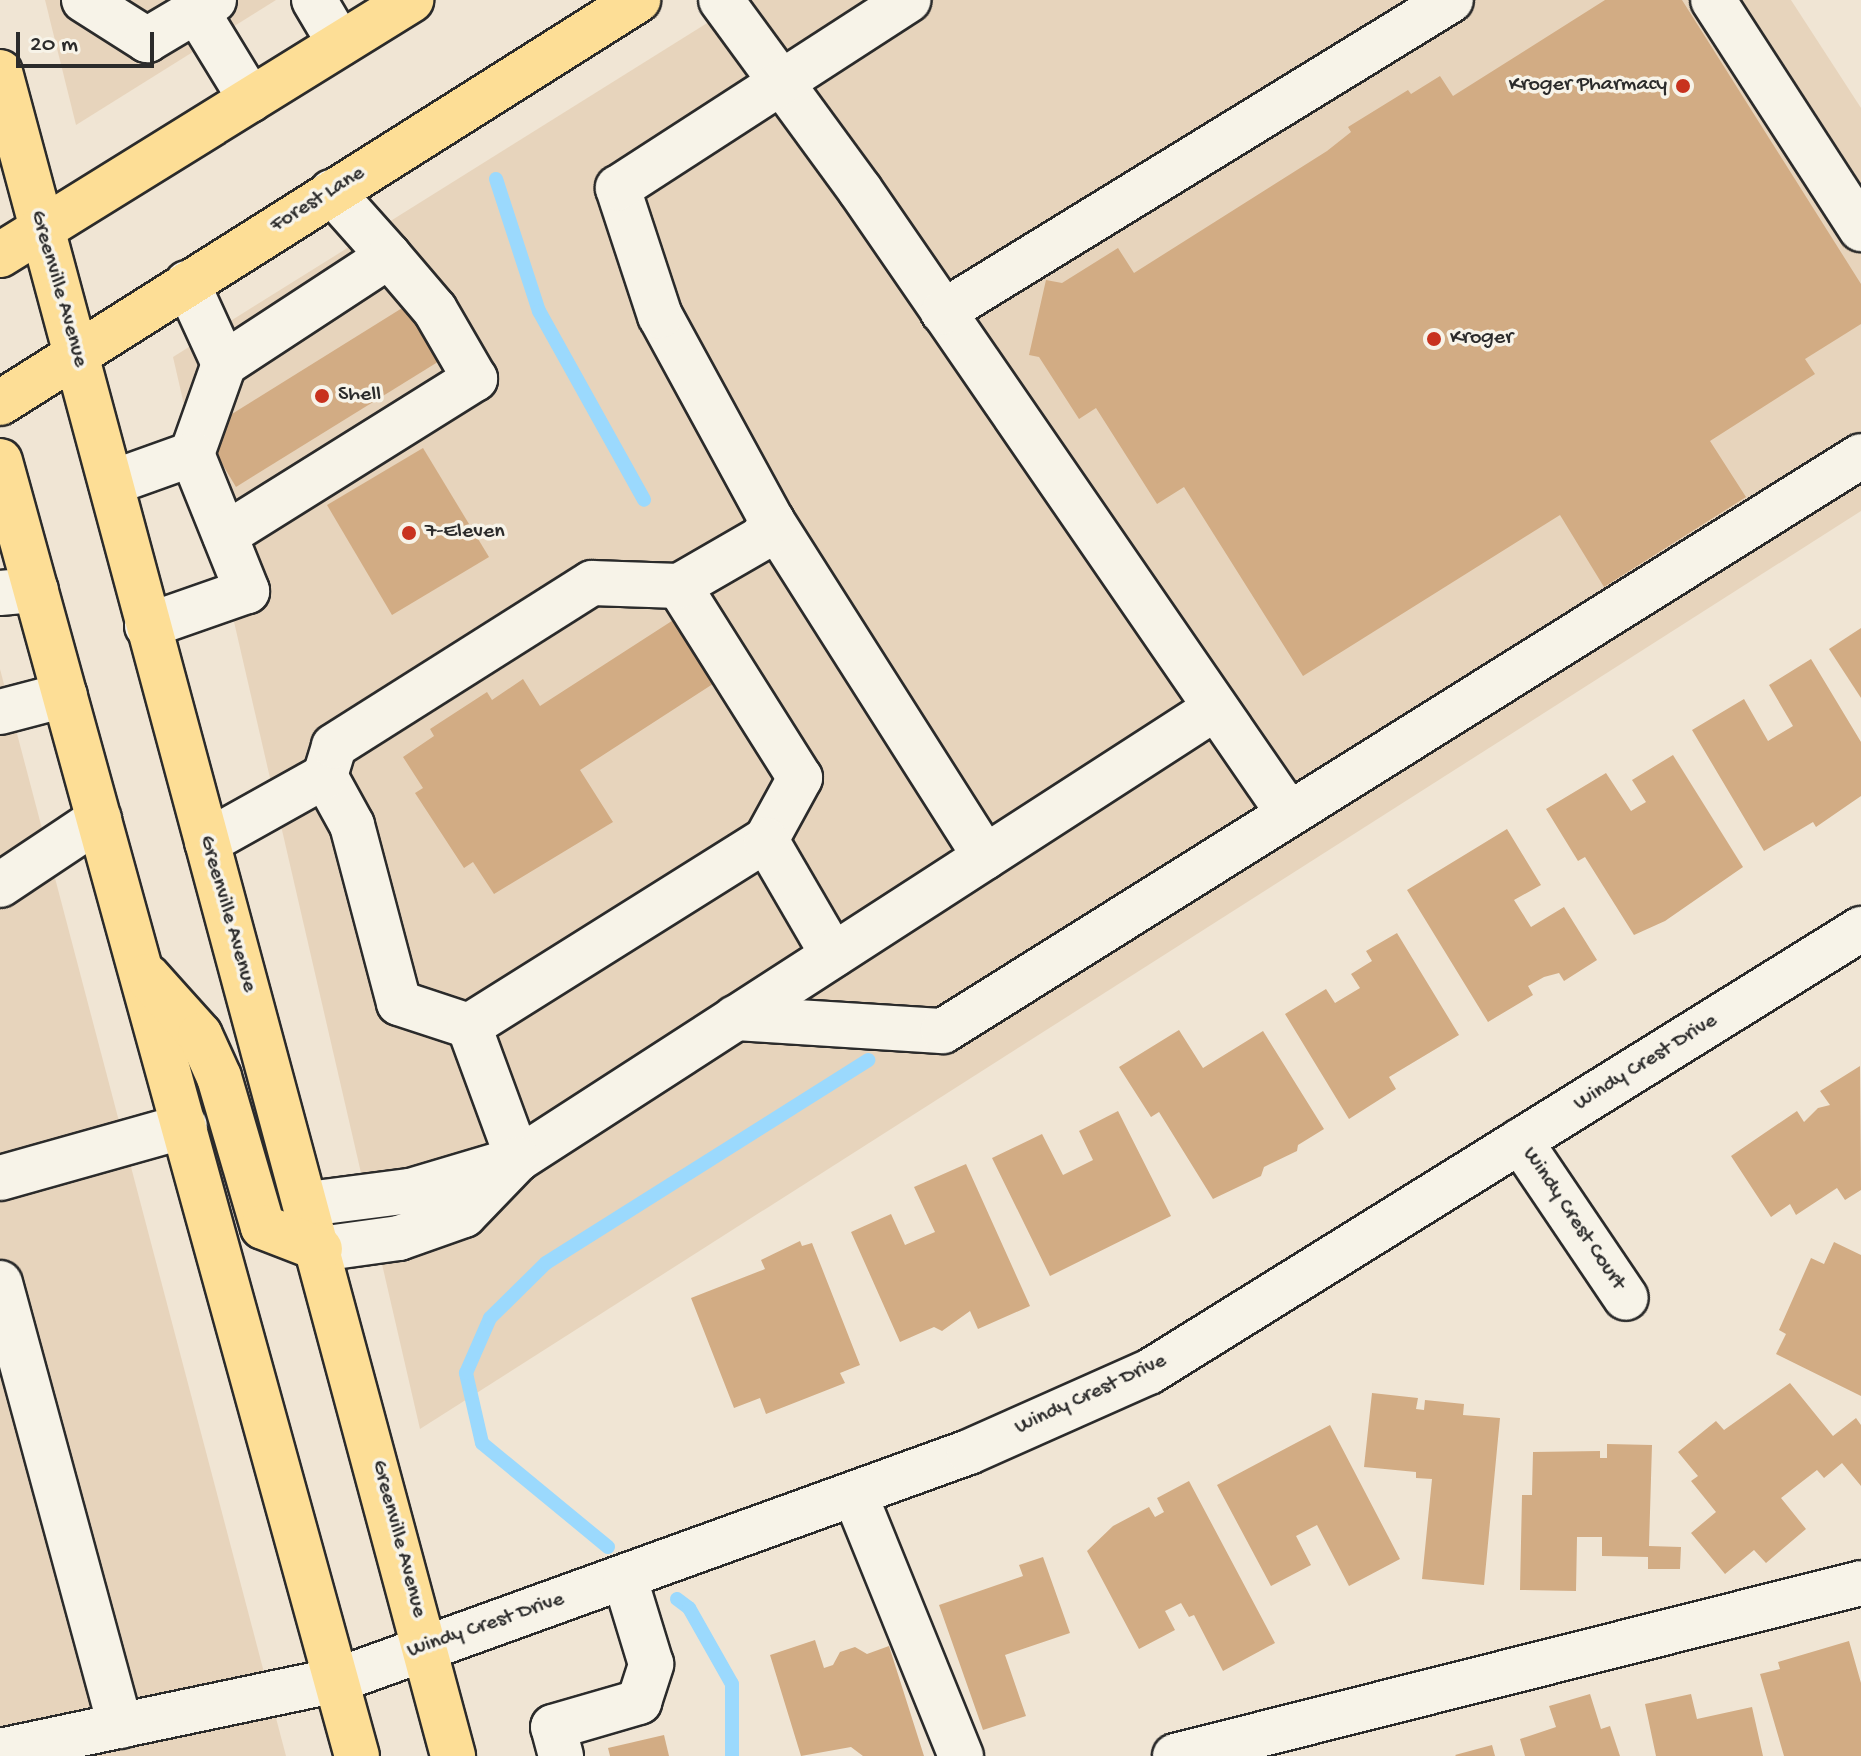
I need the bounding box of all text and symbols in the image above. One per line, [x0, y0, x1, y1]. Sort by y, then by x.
scale bar [20, 16, 158, 66]
text: 20 m [30, 31, 78, 60]
place label: Kroger Pharmacy [1509, 73, 1667, 99]
marker: Kroger Pharmacy [1674, 77, 1692, 95]
street label: Forest Lane [266, 161, 370, 239]
street label: Greenville Avenue [23, 208, 93, 370]
place label: Kroger [1450, 326, 1513, 352]
marker: Kroger [1425, 330, 1443, 348]
place label: Shell [338, 383, 381, 409]
marker: Shell [313, 387, 331, 405]
place label: 7-Eleven [425, 520, 505, 546]
marker: 7-Eleven [400, 524, 418, 542]
street label: Greenville Avenue [192, 833, 262, 995]
street label: Windy Crest Drive [1569, 1008, 1723, 1118]
street label: Windy Crest Court [1515, 1143, 1631, 1295]
street label: Windy Crest Drive [1011, 1348, 1171, 1442]
street label: Greenville Avenue [364, 1457, 432, 1621]
street label: Windy Crest Drive [404, 1587, 568, 1665]

